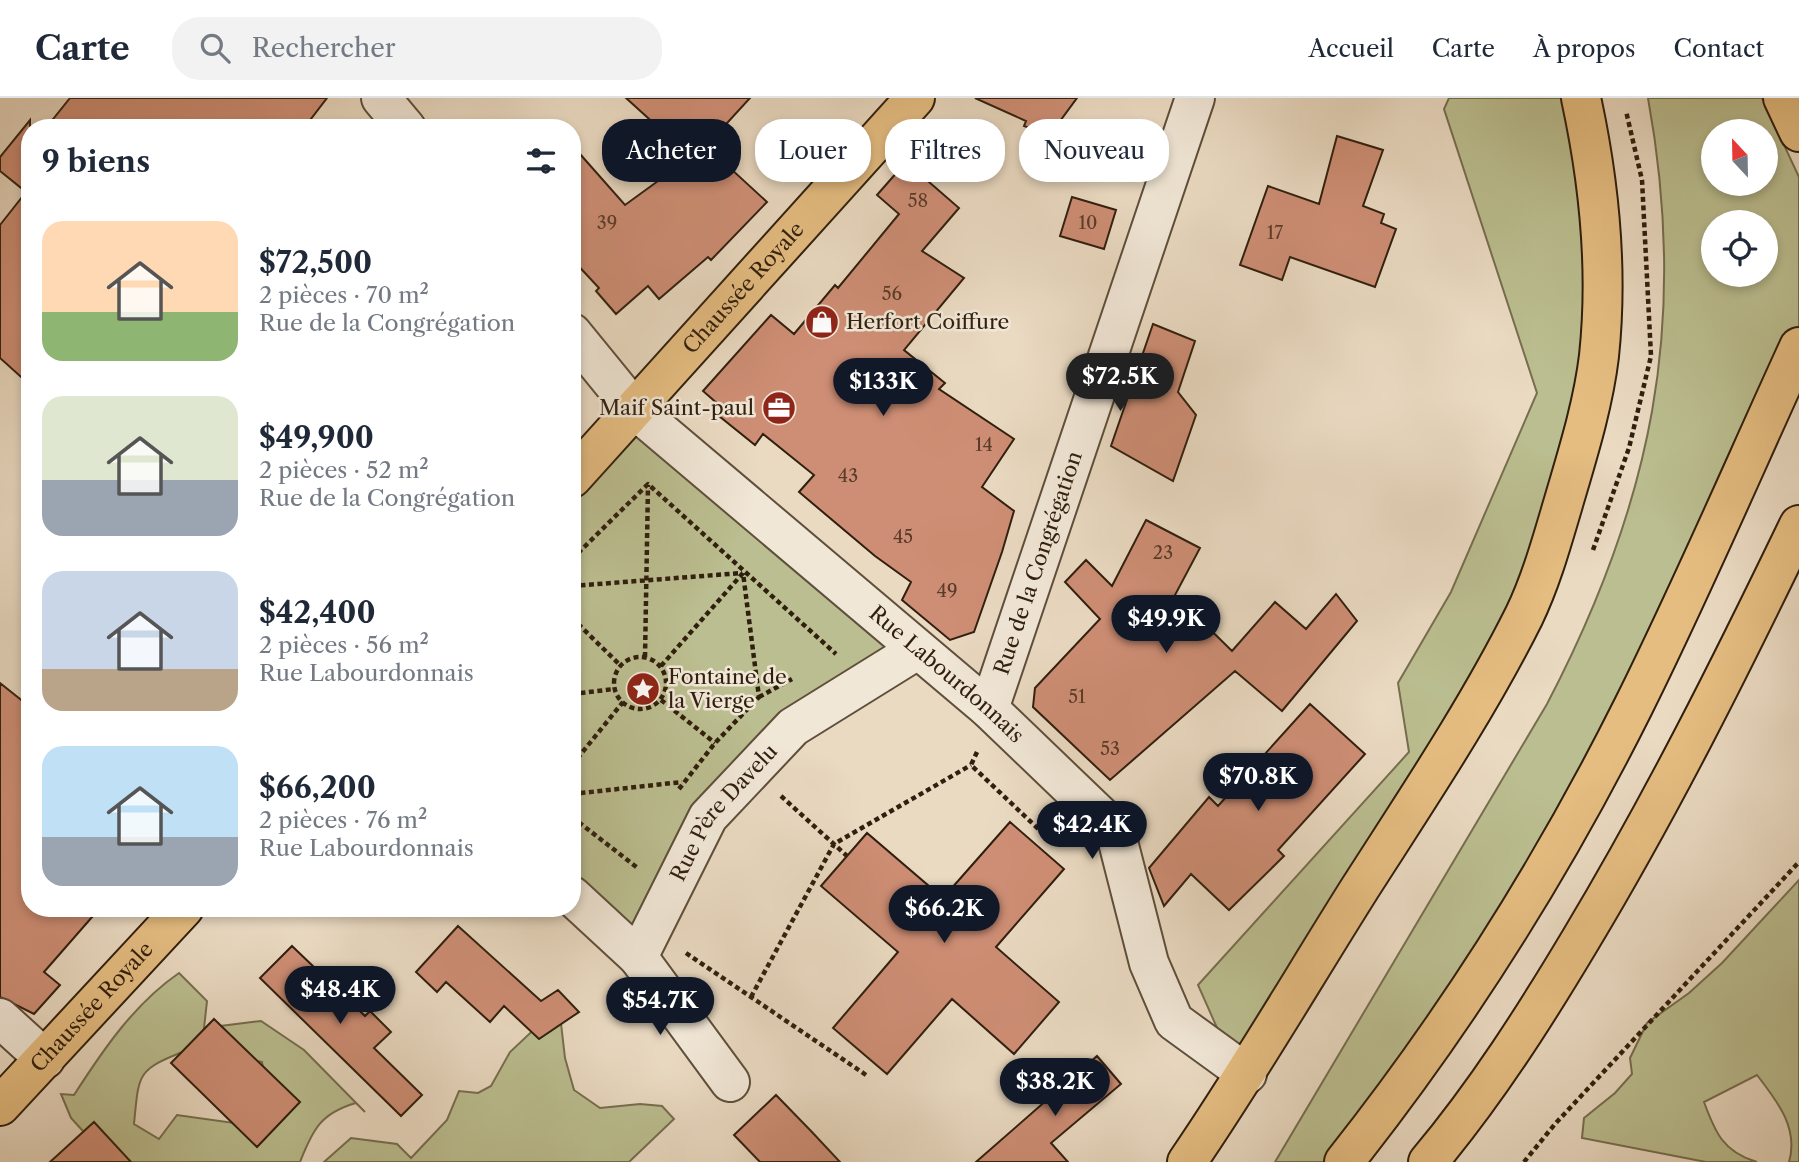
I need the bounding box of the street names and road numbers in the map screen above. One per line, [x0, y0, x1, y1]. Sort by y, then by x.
street label: Chaussée Royale [677, 217, 809, 359]
street label: Rue de la Congrégation [988, 448, 1087, 678]
street label: Rue Labourdonnais [864, 600, 1029, 748]
street label: Rue Père Davelu [665, 739, 782, 885]
street label: Chaussée Royale [25, 937, 158, 1077]

